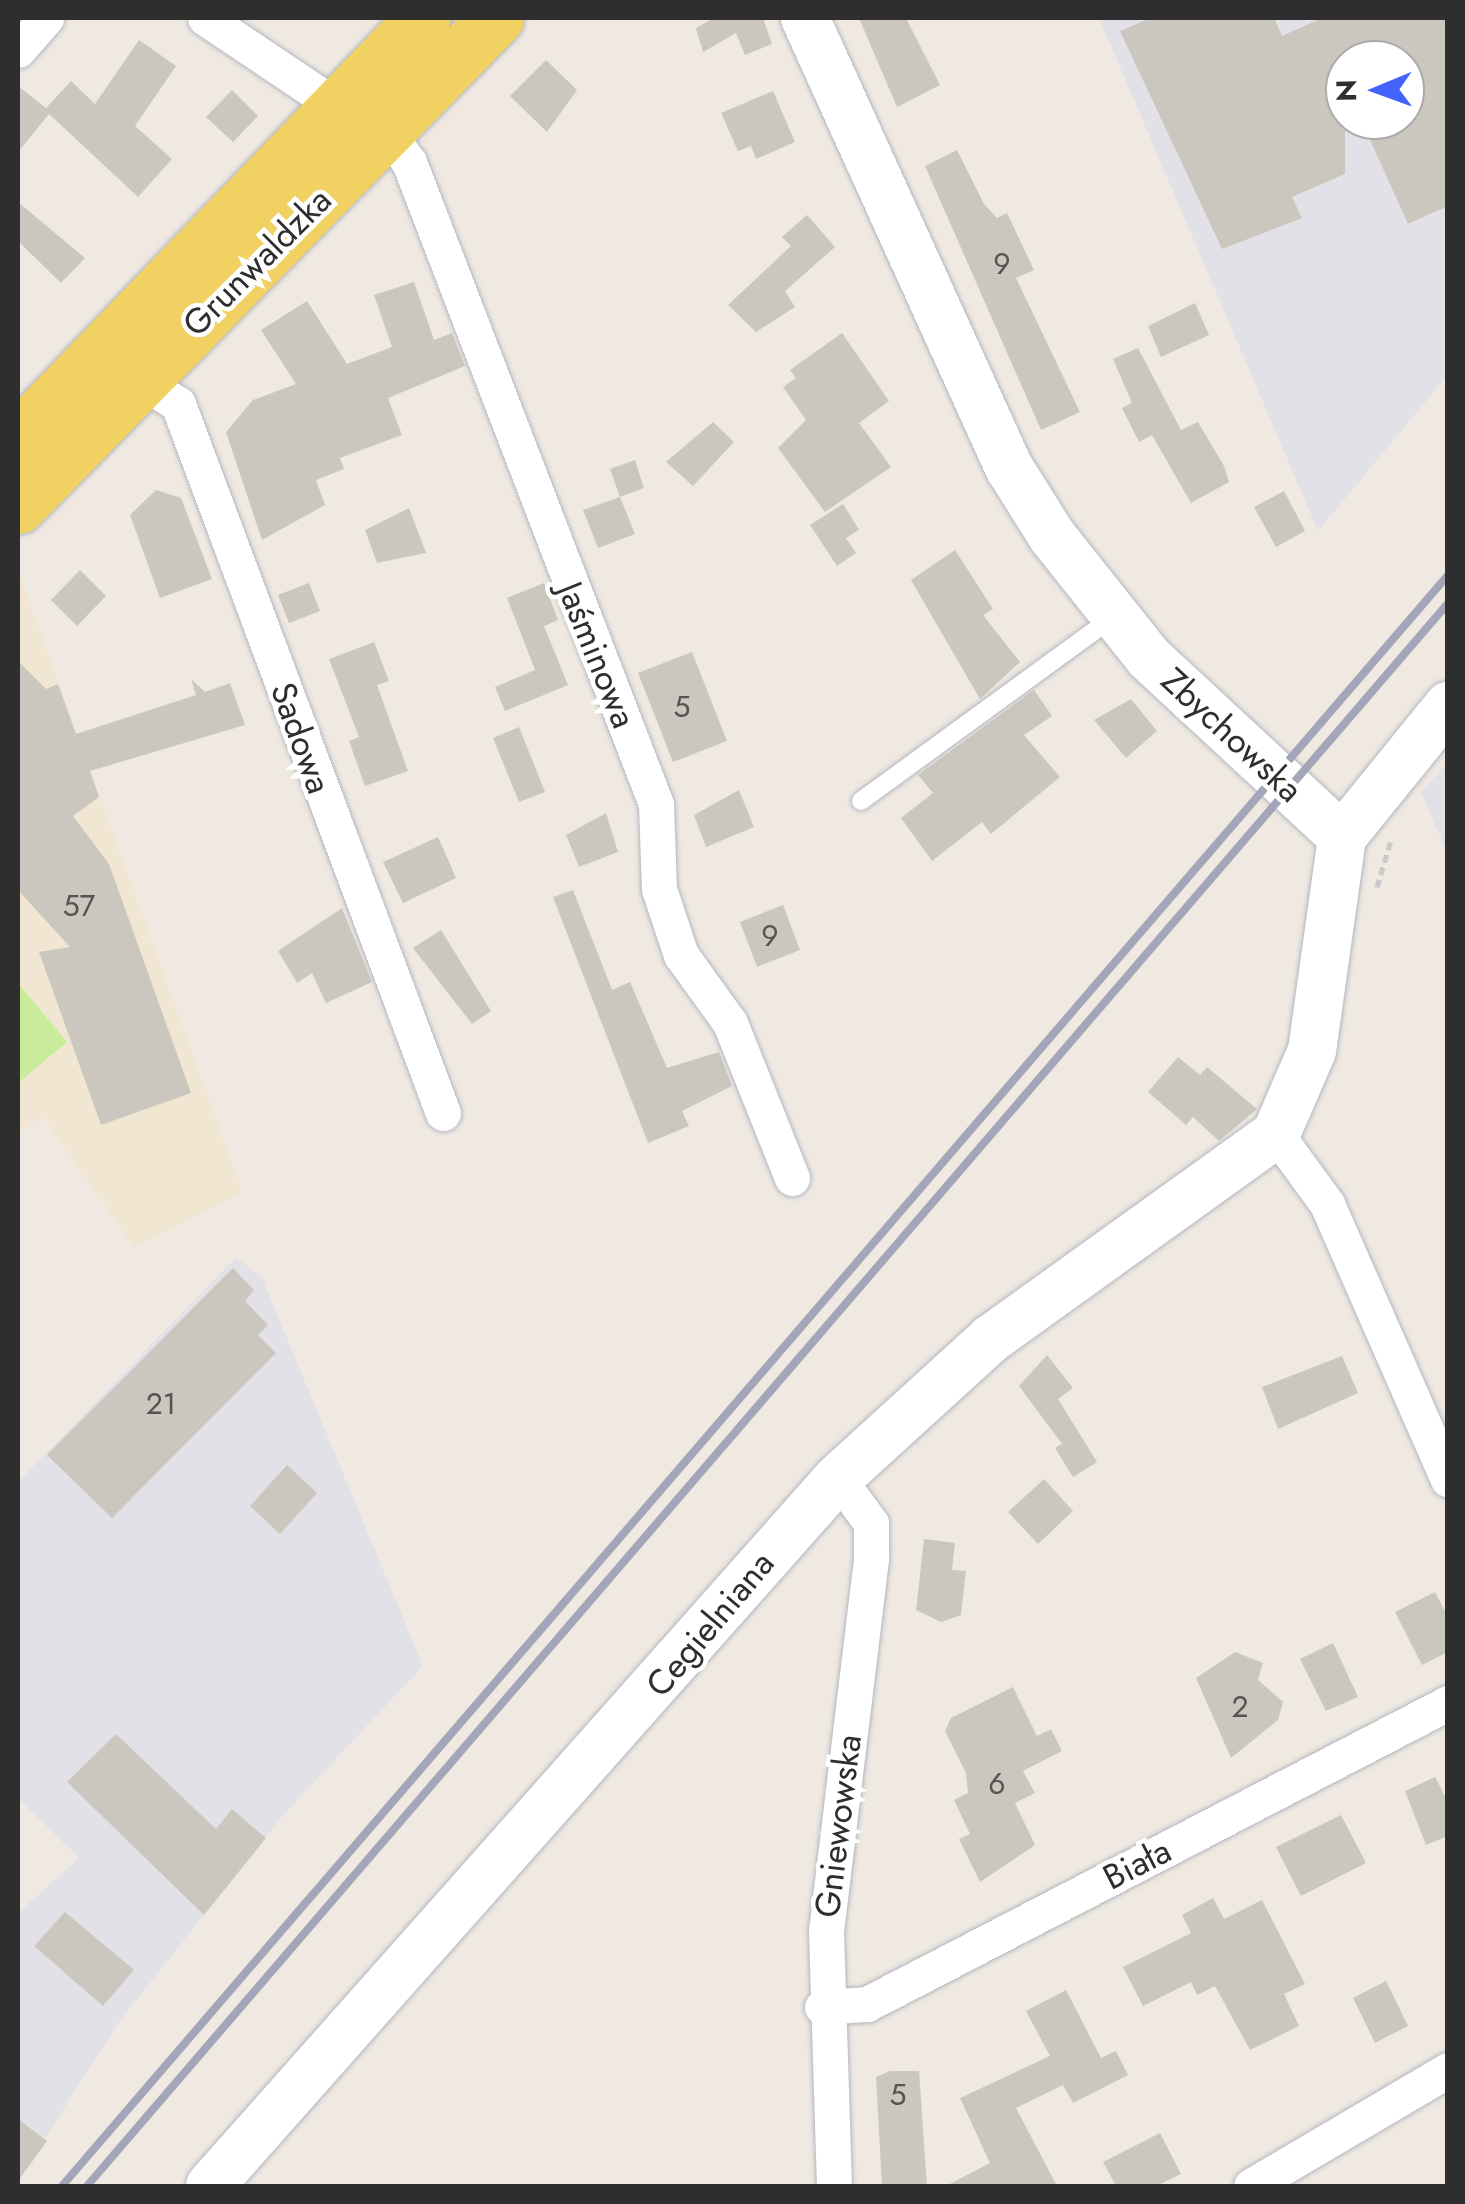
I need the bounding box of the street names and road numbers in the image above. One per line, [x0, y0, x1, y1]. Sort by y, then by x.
street label: Grunwaldzka [174, 179, 340, 345]
street label: Jaśminowa [549, 576, 645, 734]
street label: Zbychowska [1153, 659, 1311, 811]
street label: Sadowa [262, 677, 340, 799]
street label: Cegielniana [637, 1543, 783, 1705]
street label: Gniewowska [806, 1732, 870, 1920]
street label: Biała [1096, 1829, 1178, 1899]

